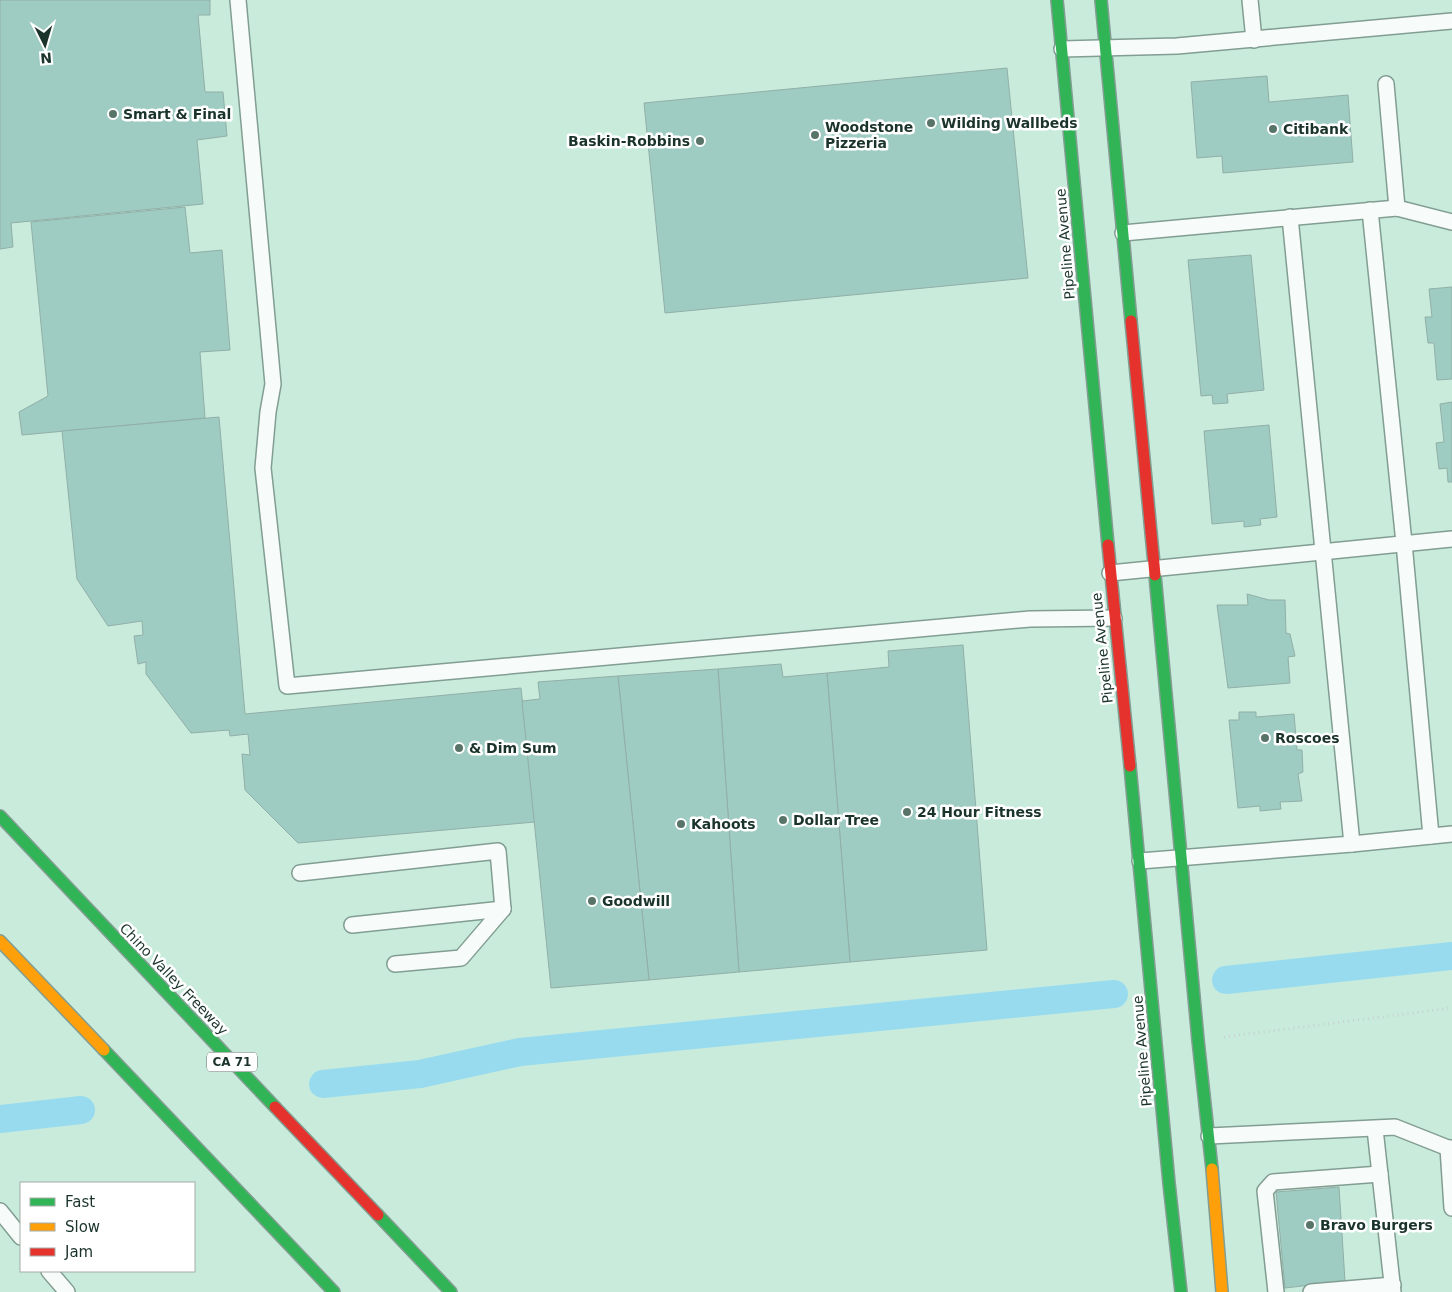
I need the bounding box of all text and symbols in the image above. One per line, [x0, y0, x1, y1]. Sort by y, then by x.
north arrow [20, 20, 70, 70]
text: N [40, 49, 53, 66]
place label: Smart & Final [123, 106, 231, 122]
marker: Smart & Final [107, 108, 119, 120]
place label: Wilding Wallbeds [941, 115, 1078, 131]
marker: Wilding Wallbeds [925, 117, 937, 129]
place label: Woodstone Pizzeria [825, 119, 913, 151]
place label: Citibank [1283, 121, 1349, 137]
marker: Citibank [1267, 123, 1279, 135]
marker: Woodstone Pizzeria [809, 129, 821, 141]
place label: Baskin-Robbins [568, 133, 690, 149]
marker: Baskin-Robbins [694, 135, 706, 147]
street label: Pipeline Avenue [1052, 188, 1078, 300]
street label: Pipeline Avenue [1088, 592, 1116, 704]
place label: Roscoes [1275, 730, 1339, 746]
marker: Roscoes [1259, 732, 1271, 744]
place label: & Dim Sum [469, 740, 557, 756]
marker: & Dim Sum [453, 742, 465, 754]
place label: 24 Hour Fitness [917, 804, 1042, 820]
marker: 24 Hour Fitness [901, 806, 913, 818]
place label: Dollar Tree [793, 812, 879, 828]
marker: Dollar Tree [777, 814, 789, 826]
place label: Kahoots [691, 816, 756, 832]
marker: Kahoots [675, 818, 687, 830]
place label: Goodwill [602, 893, 670, 909]
marker: Goodwill [586, 895, 598, 907]
street label: Chino Valley Freeway [117, 920, 231, 1038]
street label: Pipeline Avenue [1129, 995, 1155, 1107]
road number: CA 71 [207, 1052, 257, 1072]
legend [20, 1182, 195, 1272]
text: Fast [65, 1193, 95, 1211]
place label: Bravo Burgers [1320, 1217, 1433, 1233]
text: Slow [65, 1218, 100, 1236]
marker: Bravo Burgers [1304, 1219, 1316, 1231]
text: Jam [64, 1243, 93, 1261]

